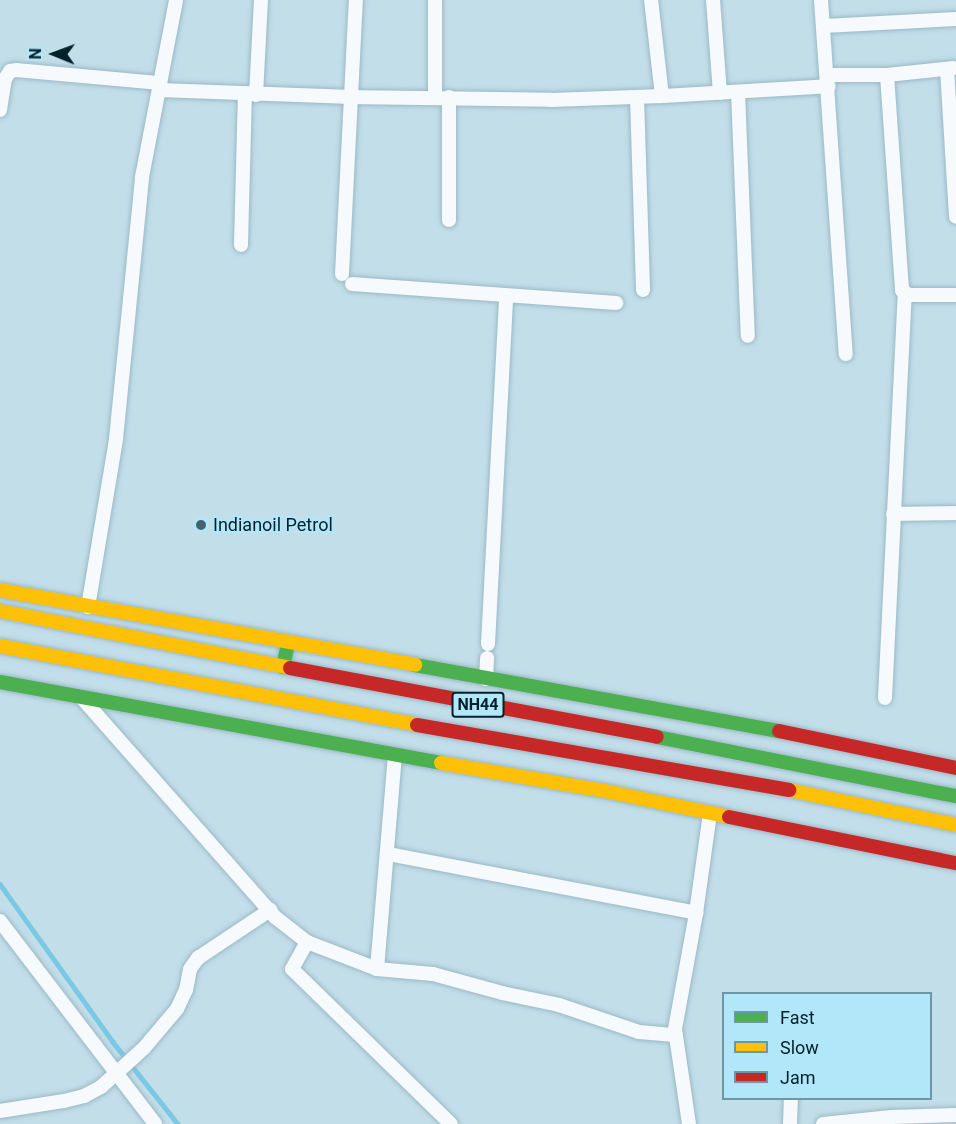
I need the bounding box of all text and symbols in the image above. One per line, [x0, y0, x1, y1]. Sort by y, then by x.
north arrow [24, 24, 84, 84]
text: N [26, 48, 45, 59]
place label: Indianoil Petrol [213, 514, 333, 536]
marker: Indianoil Petrol [194, 518, 208, 532]
road number: NH44 [451, 692, 505, 718]
legend [722, 992, 932, 1100]
text: Fast [780, 1007, 815, 1028]
text: Slow [780, 1037, 819, 1058]
text: Jam [780, 1067, 816, 1088]

